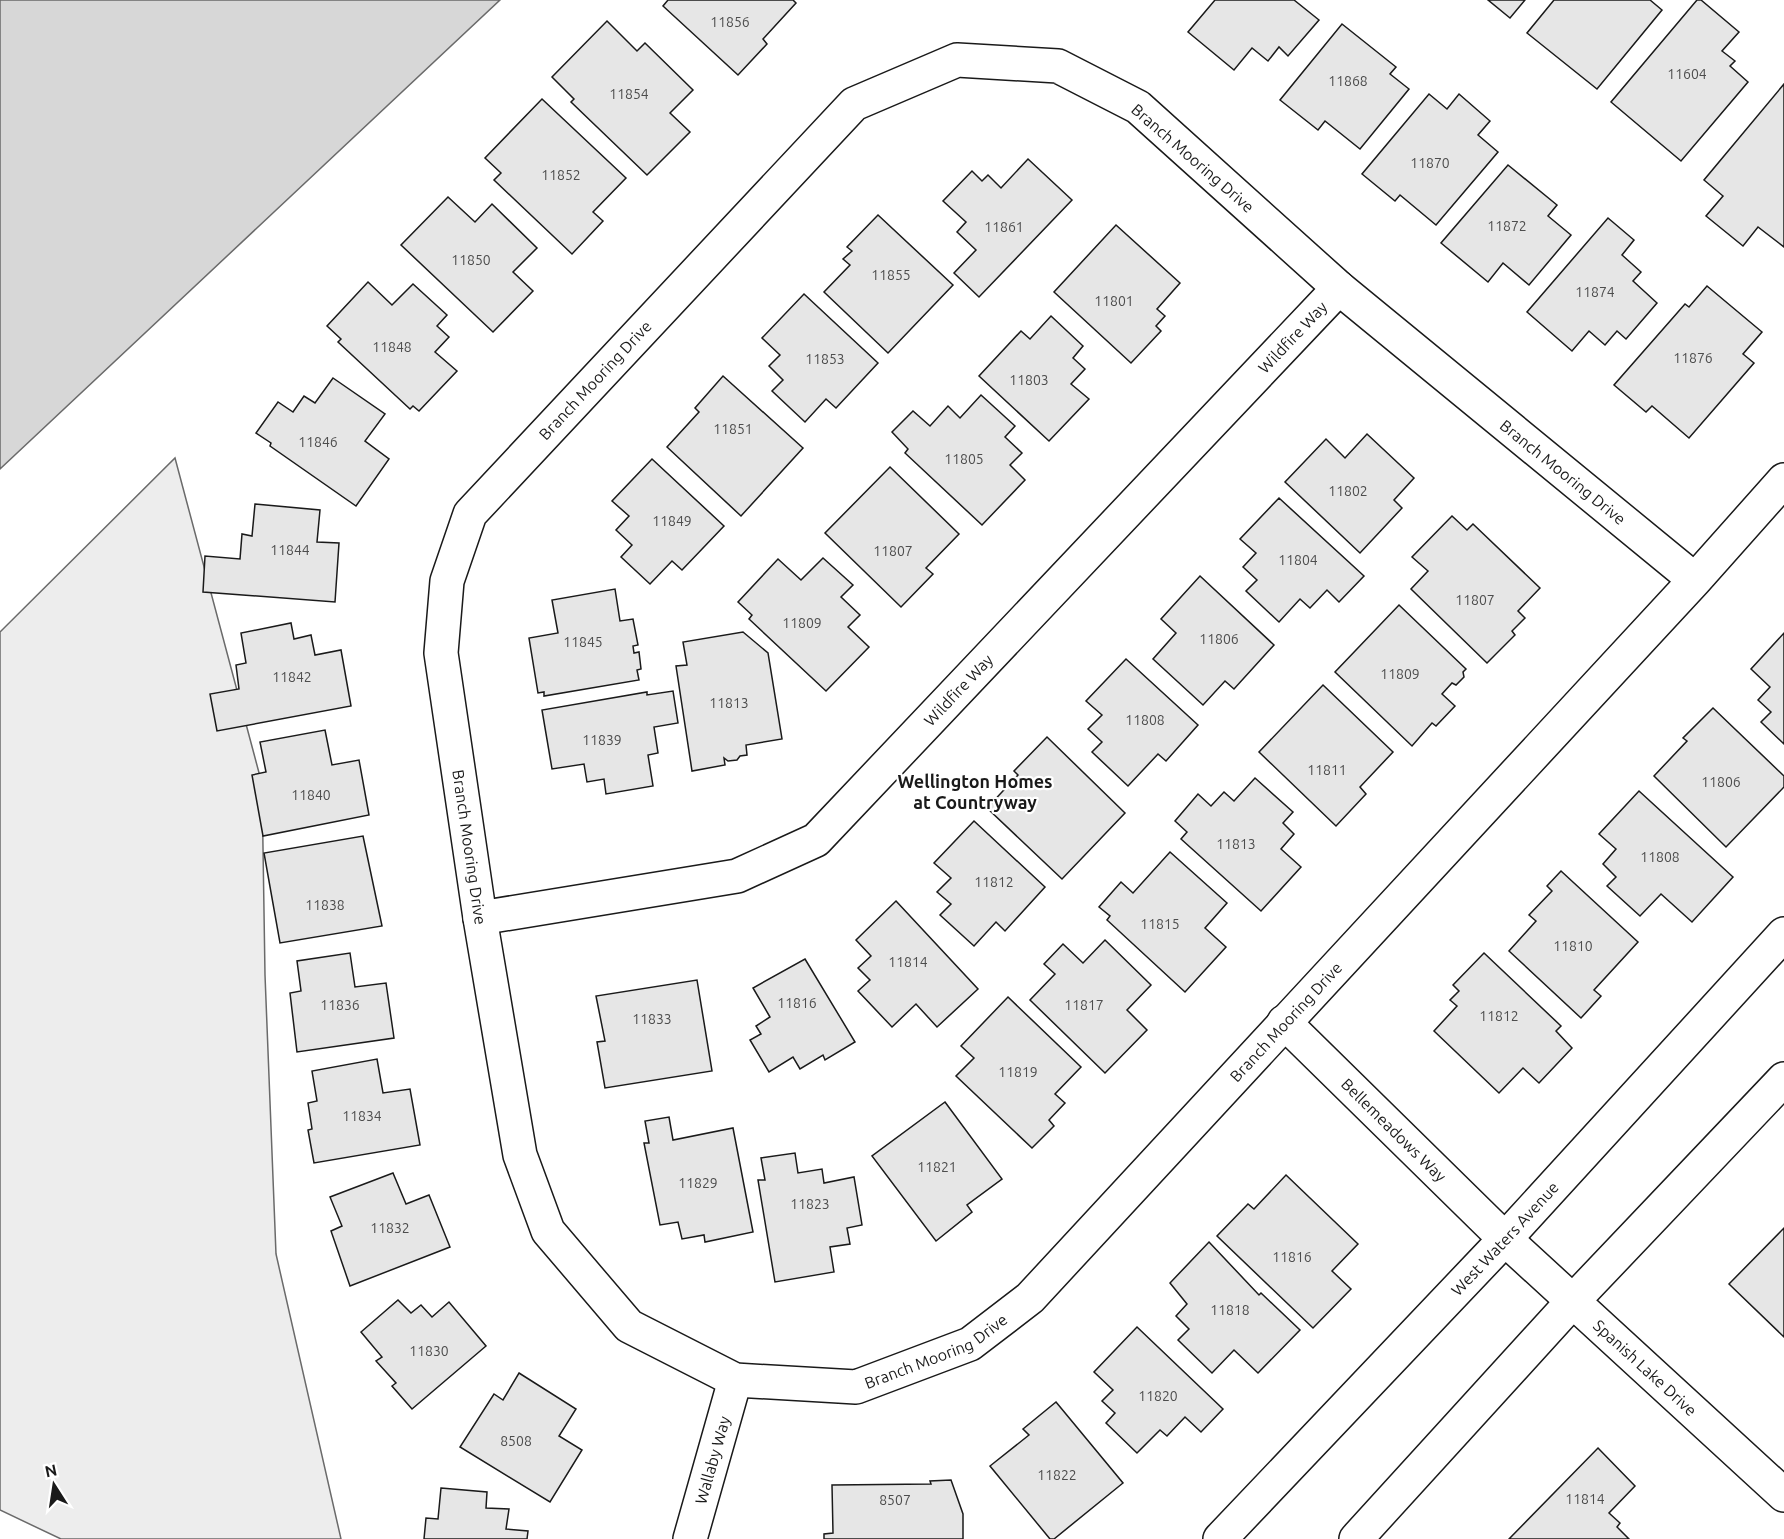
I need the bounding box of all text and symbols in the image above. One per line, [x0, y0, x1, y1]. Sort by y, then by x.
house number: 11856 [710, 14, 750, 30]
house number: 11604 [1667, 66, 1707, 82]
house number: 11868 [1328, 73, 1368, 89]
house number: 11854 [609, 86, 649, 102]
street label: Branch Mooring Drive [1128, 100, 1258, 216]
house number: 11870 [1410, 155, 1450, 171]
house number: 11852 [541, 167, 581, 183]
house number: 11872 [1487, 218, 1527, 234]
house number: 11861 [984, 219, 1024, 235]
house number: 11850 [451, 252, 491, 268]
house number: 11855 [871, 267, 911, 283]
house number: 11874 [1575, 284, 1615, 300]
house number: 11801 [1094, 293, 1134, 309]
street label: Wildfire Way [1254, 297, 1331, 377]
street label: Branch Mooring Drive [535, 317, 655, 443]
house number: 11848 [372, 339, 412, 355]
house number: 11876 [1673, 350, 1713, 366]
house number: 11853 [805, 351, 845, 367]
house number: 11803 [1009, 372, 1049, 388]
street label: Branch Mooring Drive [1497, 416, 1629, 528]
house number: 11851 [713, 421, 753, 437]
house number: 11846 [298, 434, 338, 450]
house number: 11805 [944, 451, 984, 467]
house number: 11802 [1328, 483, 1368, 499]
house number: 11849 [652, 513, 692, 529]
house number: 11844 [270, 542, 310, 558]
house number: 11807 [873, 543, 913, 559]
house number: 11804 [1278, 552, 1318, 568]
house number: 11807 [1455, 592, 1495, 608]
house number: 11809 [782, 615, 822, 631]
house number: 11806 [1199, 631, 1239, 647]
house number: 11845 [563, 634, 603, 650]
street label: Wildfire Way [920, 650, 996, 729]
house number: 11809 [1380, 666, 1420, 682]
house number: 11842 [272, 669, 312, 685]
house number: 11813 [709, 695, 749, 711]
house number: 11808 [1125, 712, 1165, 728]
house number: 11839 [582, 732, 622, 748]
house number: 11811 [1307, 762, 1347, 778]
street label: Branch Mooring Drive [449, 768, 490, 926]
district label: Wellington Homes at Countryway [897, 771, 1053, 812]
house number: 11806 [1701, 774, 1741, 790]
house number: 11840 [291, 787, 331, 803]
house number: 11813 [1216, 836, 1256, 852]
house number: 11808 [1640, 849, 1680, 865]
house number: 11812 [974, 874, 1014, 890]
house number: 11838 [305, 897, 345, 913]
house number: 11815 [1140, 916, 1180, 932]
house number: 11810 [1553, 938, 1593, 954]
house number: 11814 [888, 954, 928, 970]
street label: Branch Mooring Drive [1226, 958, 1346, 1085]
house number: 11816 [777, 995, 817, 1011]
house number: 11836 [320, 997, 360, 1013]
house number: 11817 [1064, 997, 1104, 1013]
house number: 11812 [1479, 1008, 1519, 1024]
house number: 11833 [632, 1011, 672, 1027]
house number: 11819 [998, 1064, 1038, 1080]
street label: Bellemeadows Way [1338, 1075, 1450, 1185]
house number: 11834 [342, 1108, 382, 1124]
house number: 11821 [917, 1159, 957, 1175]
house number: 11829 [678, 1175, 718, 1191]
street label: West Waters Avenue [1447, 1178, 1562, 1299]
house number: 11823 [790, 1196, 830, 1212]
house number: 11832 [370, 1220, 410, 1236]
house number: 11816 [1272, 1249, 1312, 1265]
house number: 11818 [1210, 1302, 1250, 1318]
street label: Branch Mooring Drive [862, 1310, 1011, 1392]
street label: Spanish Lake Drive [1590, 1316, 1700, 1419]
house number: 11830 [409, 1343, 449, 1359]
house number: 11820 [1138, 1388, 1178, 1404]
street label: Wallaby Way [691, 1414, 733, 1506]
house number: 8508 [500, 1433, 532, 1449]
north arrow [24, 1455, 84, 1515]
text: N [43, 1460, 59, 1480]
house number: 11822 [1037, 1467, 1077, 1483]
house number: 11814 [1565, 1491, 1605, 1507]
house number: 8507 [879, 1492, 911, 1508]

